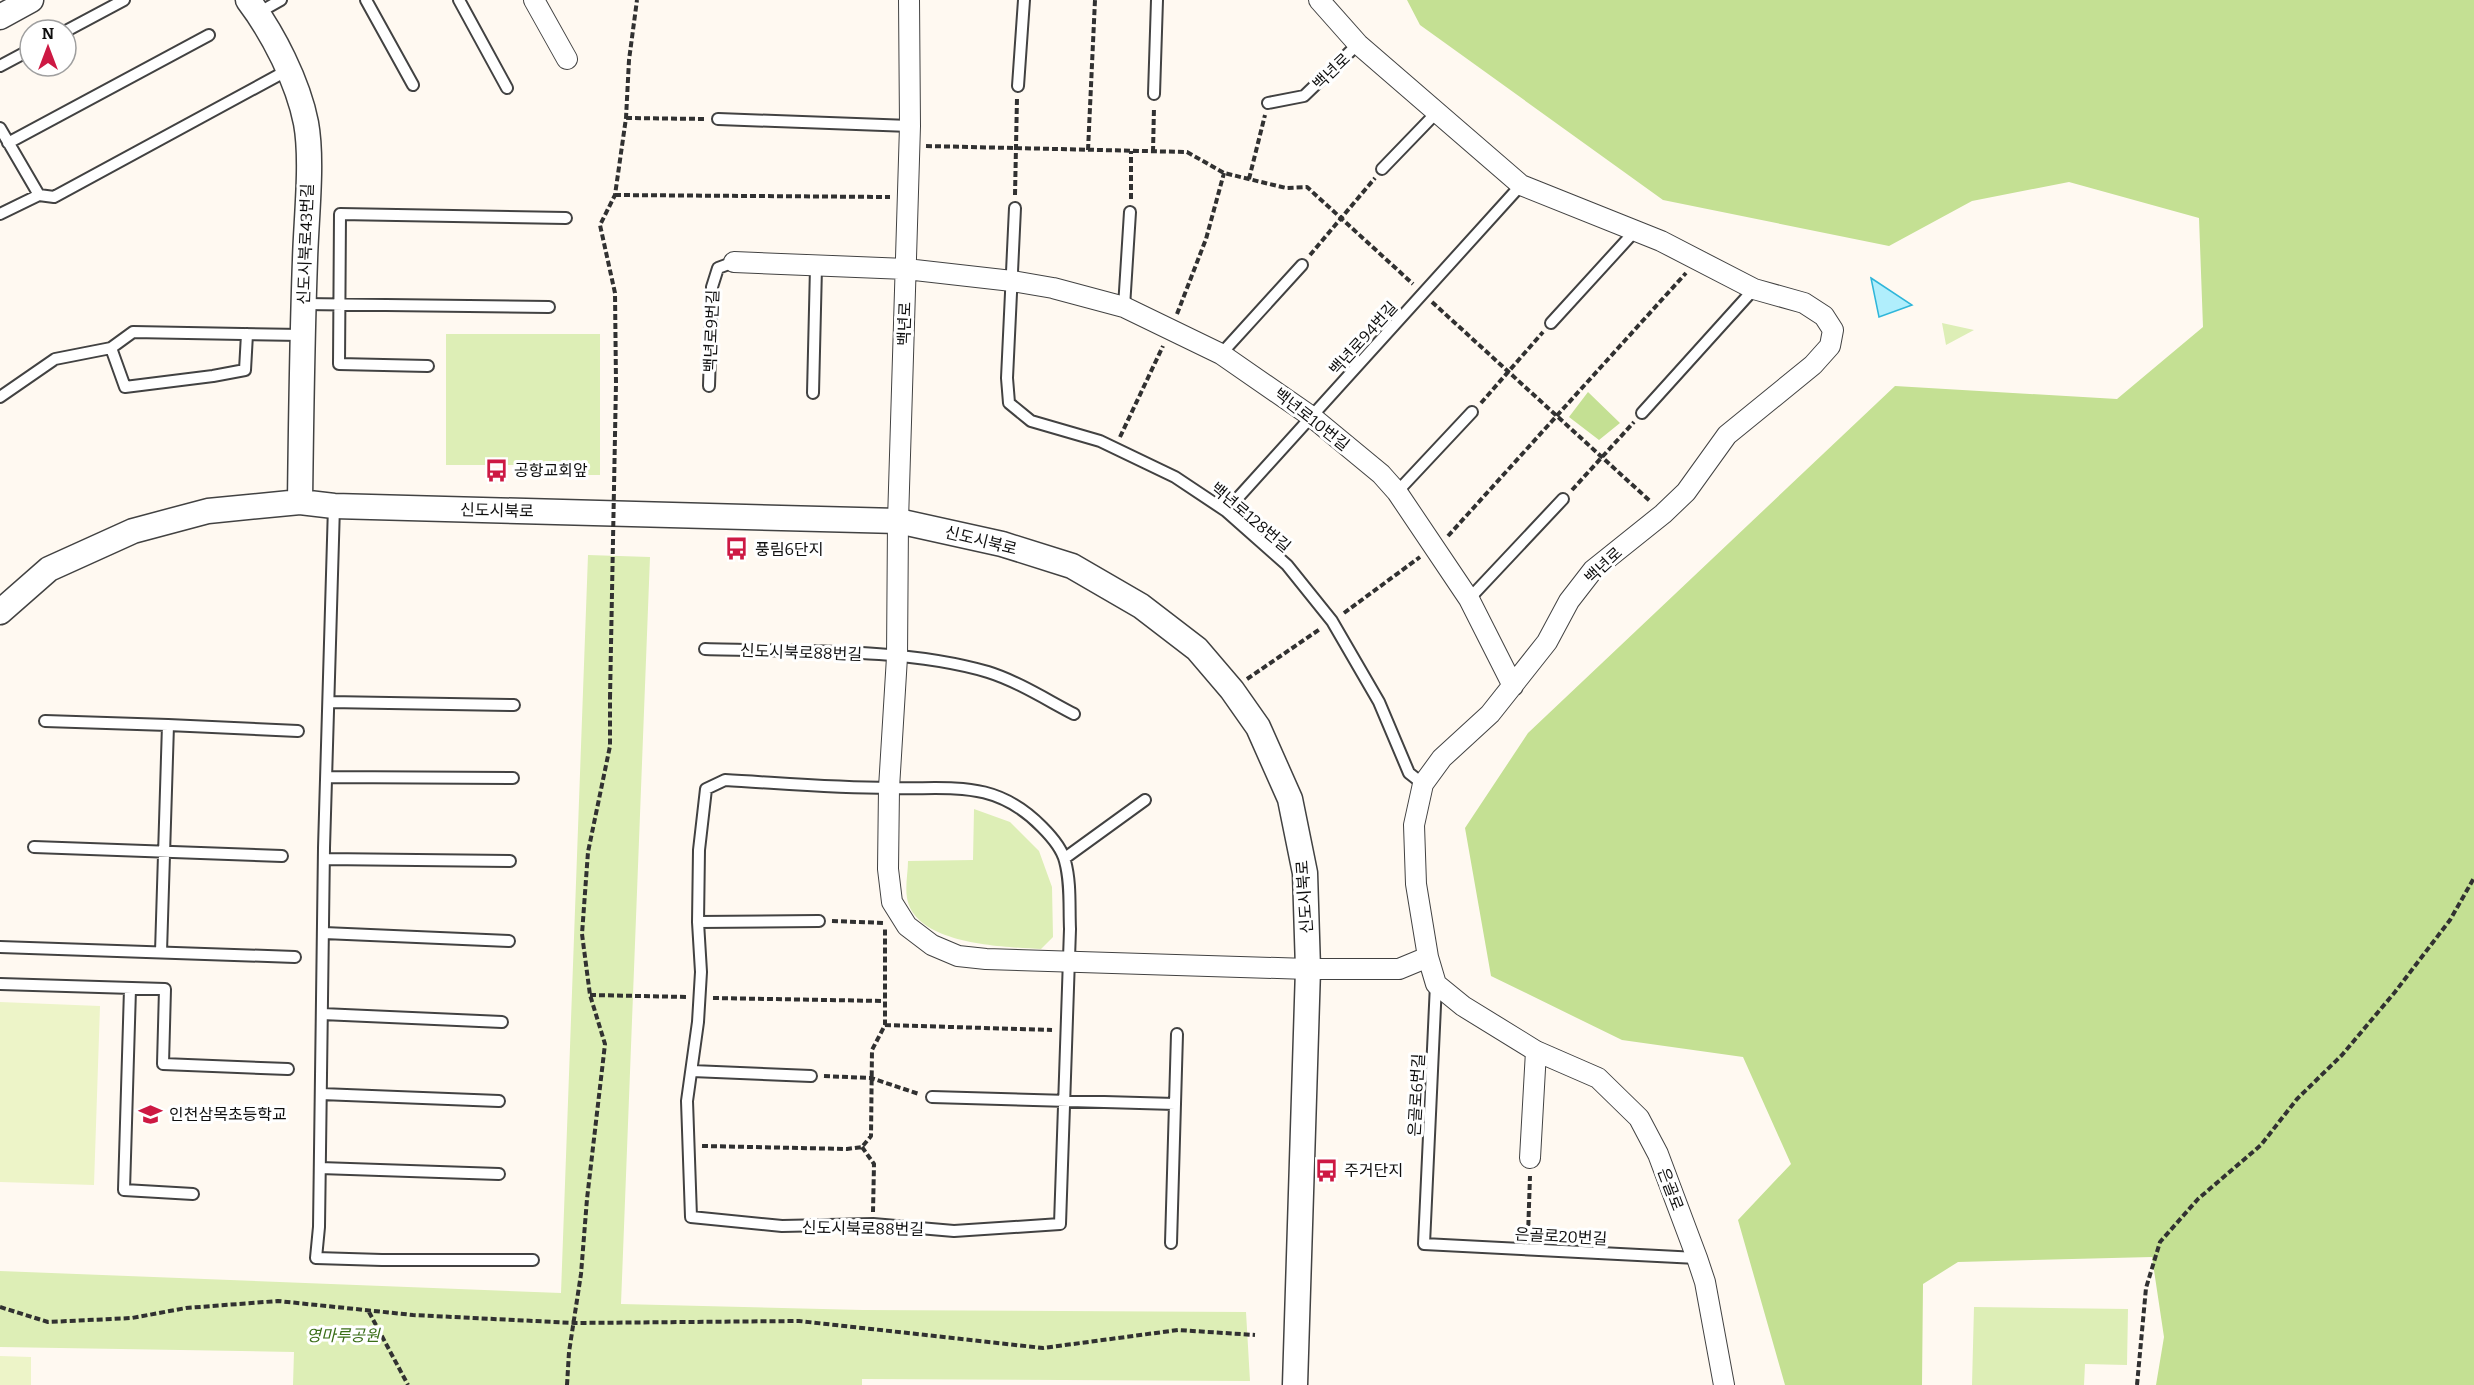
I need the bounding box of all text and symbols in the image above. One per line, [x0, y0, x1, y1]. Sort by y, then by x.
north arrow [18, 18, 78, 78]
text: N [42, 24, 54, 43]
street label: 백년로 [1309, 49, 1354, 94]
street label: 신도시북로43번길 [294, 183, 317, 305]
street label: 백년로9번길 [701, 289, 722, 373]
street label: 백년로94번길 [1325, 298, 1401, 379]
street label: 백년로 [894, 301, 915, 346]
street label: 백년로10번길 [1270, 384, 1353, 455]
bus stop icon: 공항교회앞 [483, 457, 509, 483]
place label: 공항교회앞 [514, 461, 588, 480]
street label: 백년로128번길 [1207, 478, 1294, 556]
street label: 신도시북로 [460, 500, 534, 521]
street label: 신도시북로 [943, 522, 1019, 559]
bus stop icon: 풍림6단지 [724, 536, 750, 562]
place label: 풍림6단지 [755, 540, 823, 559]
street label: 백년로 [1581, 543, 1626, 587]
street label: 신도시북로88번길 [740, 641, 862, 664]
street label: 신도시북로 [1292, 859, 1317, 934]
street label: 은골로6번길 [1405, 1053, 1428, 1137]
school or university icon: 인천삼목초등학교 [138, 1101, 164, 1127]
place label: 인천삼목초등학교 [169, 1105, 287, 1124]
bus stop icon: 주거단지 [1313, 1157, 1339, 1183]
place label: 주거단지 [1344, 1161, 1403, 1180]
street label: 은골로 [1654, 1165, 1687, 1213]
street label: 신도시북로88번길 [802, 1218, 924, 1239]
street label: 은골로20번길 [1514, 1225, 1608, 1248]
park label: 영마루공원 [306, 1326, 381, 1345]

